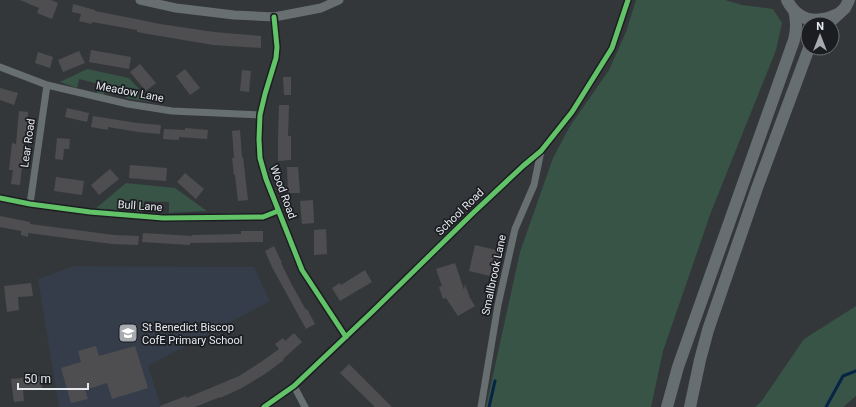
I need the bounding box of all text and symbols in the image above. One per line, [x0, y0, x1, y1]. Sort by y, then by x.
north arrow [800, 16, 840, 56]
text: N [816, 20, 824, 33]
street label: Meadow Lane [95, 79, 165, 105]
street label: Lear Road [18, 118, 38, 168]
street label: Wood Road [267, 163, 299, 221]
street label: School Road [433, 186, 487, 238]
street label: Bull Lane [117, 198, 163, 214]
street label: Smallbrook Lane [479, 233, 509, 316]
place label: St Benedict Biscop CofE Primary School [142, 321, 243, 347]
school or university icon: St Benedict Biscop CofE Primary School [117, 322, 139, 344]
scale bar [18, 365, 88, 391]
text: 50 m [24, 372, 51, 386]

